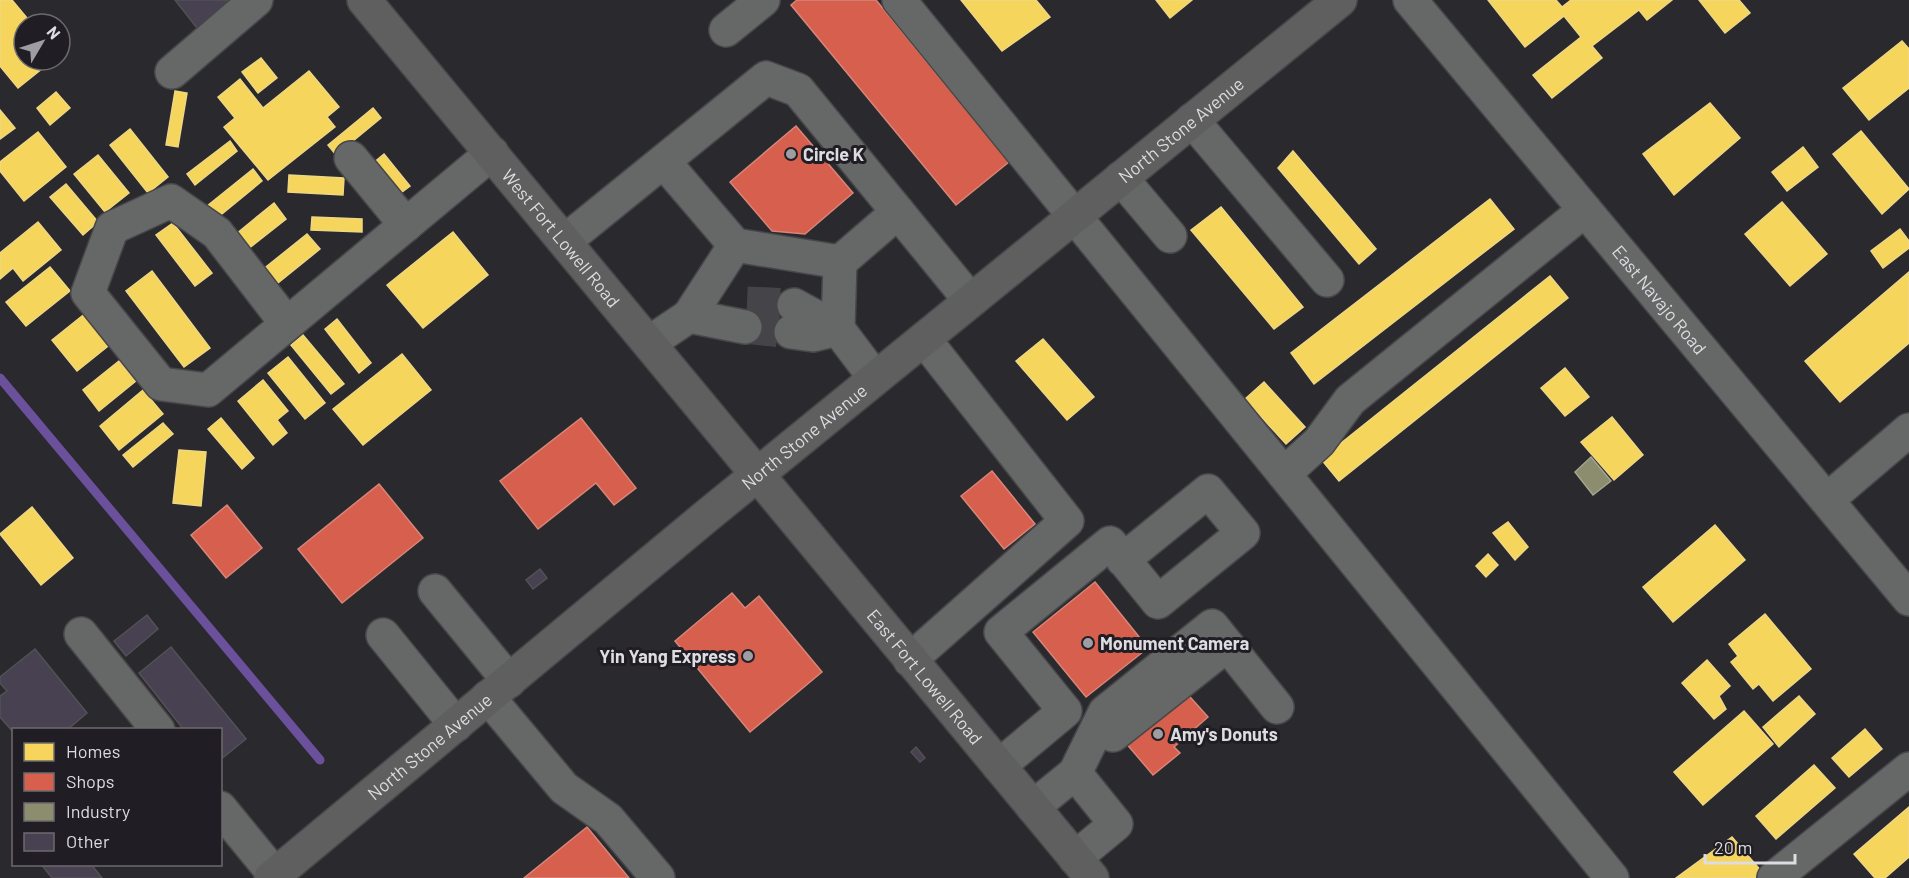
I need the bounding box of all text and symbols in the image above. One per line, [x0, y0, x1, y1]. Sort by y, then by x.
north arrow [12, 12, 72, 72]
text: N [43, 22, 65, 42]
street label: North Stone Avenue [1114, 72, 1248, 187]
place label: Circle K [803, 143, 864, 165]
marker: Circle K [784, 147, 798, 161]
street label: West Fort Lowell Road [497, 164, 625, 312]
street label: East Navajo Road [1608, 241, 1711, 359]
street label: North Stone Avenue [737, 379, 871, 494]
street label: East Fort Lowell Road [863, 605, 987, 749]
place label: Monument Camera [1100, 632, 1249, 654]
marker: Monument Camera [1081, 636, 1095, 650]
place label: Yin Yang Express [599, 645, 736, 667]
marker: Yin Yang Express [741, 649, 755, 663]
street label: North Stone Avenue [363, 688, 496, 804]
place label: Amy's Donuts [1170, 723, 1278, 745]
marker: Amy's Donuts [1151, 727, 1165, 741]
legend [12, 728, 222, 866]
text: Homes [66, 740, 120, 762]
text: Shops [66, 770, 115, 792]
text: Industry [66, 800, 130, 822]
scale bar [1705, 827, 1795, 865]
text: Other [66, 830, 110, 852]
text: 20 m [1714, 836, 1752, 858]

